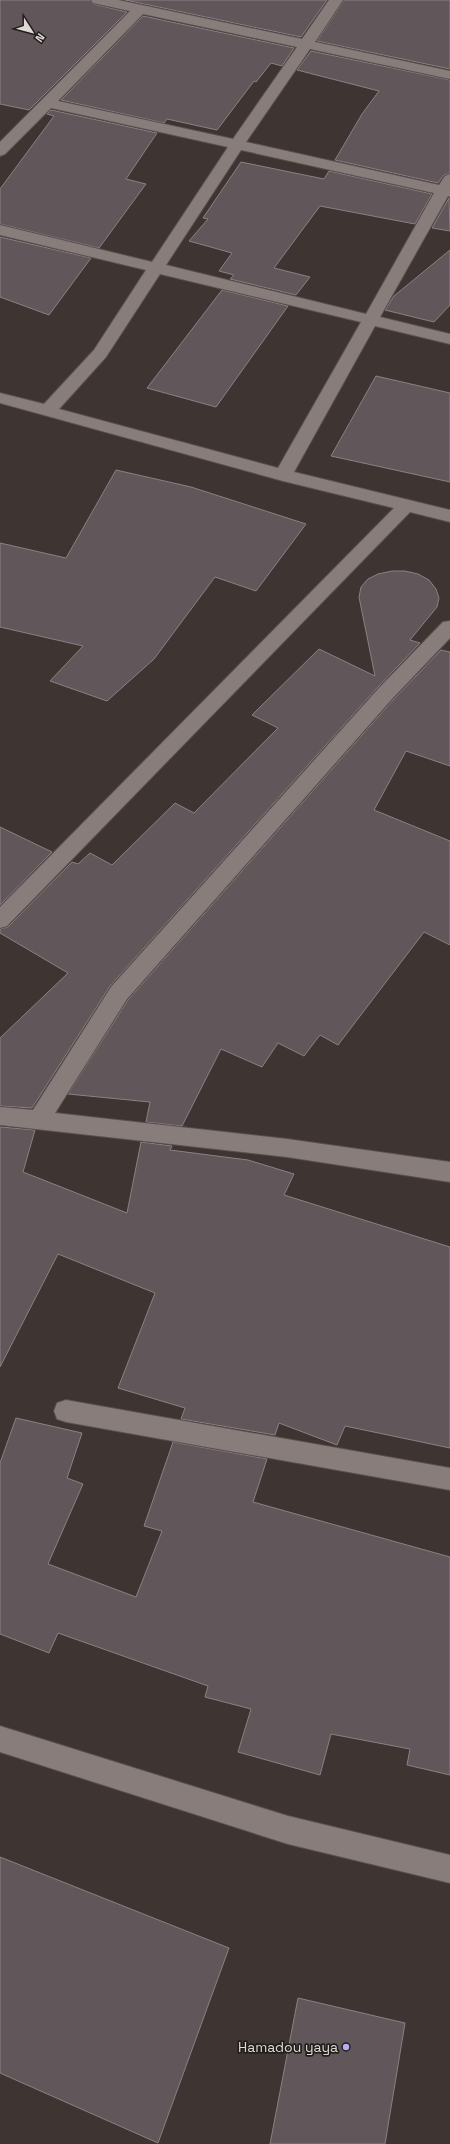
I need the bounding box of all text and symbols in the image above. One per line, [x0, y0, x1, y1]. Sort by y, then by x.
north arrow [12, 12, 52, 52]
text: N [32, 31, 48, 45]
place label: Hamadou yaya [238, 2038, 338, 2056]
marker: Hamadou yaya [341, 2042, 351, 2052]

